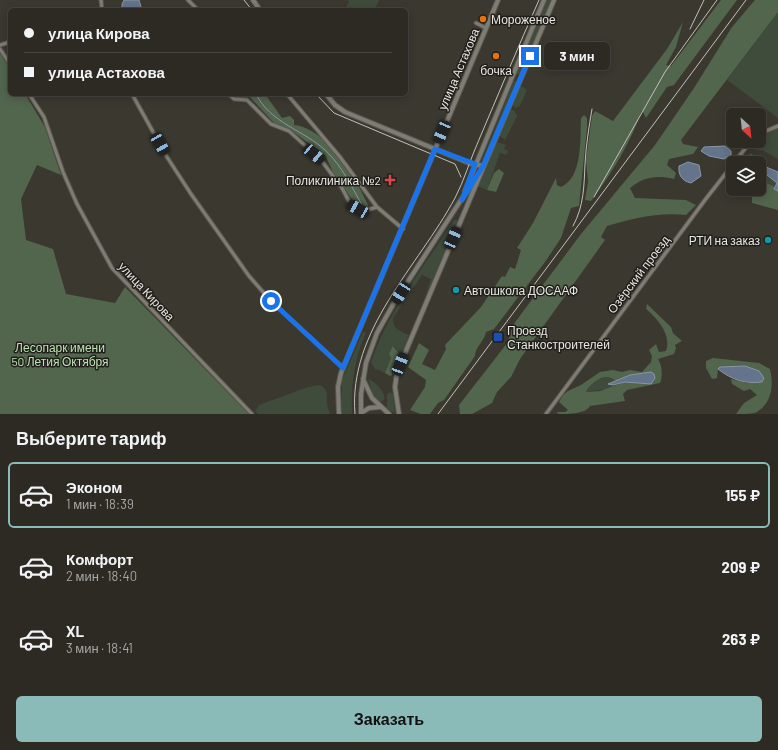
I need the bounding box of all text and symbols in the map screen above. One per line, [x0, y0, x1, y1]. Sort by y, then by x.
place label: Мороженое [491, 12, 556, 27]
marker: Мороженое [478, 14, 488, 24]
text: улица Кирова [48, 24, 150, 42]
street label: улица Астахова [435, 26, 482, 112]
callout: 3 мин [544, 42, 610, 70]
route end [521, 47, 539, 65]
text: 3 мин [559, 48, 595, 64]
marker: бочка [491, 51, 501, 61]
text: улица Астахова [48, 63, 165, 81]
place label: бочка [480, 63, 512, 77]
north arrow [726, 108, 766, 148]
map controls [726, 108, 766, 196]
car [432, 119, 452, 145]
car [149, 131, 171, 157]
car [301, 142, 327, 166]
button: layers [726, 156, 766, 196]
place label: Поликлиника №2 [286, 173, 381, 187]
marker: Поликлиника №2 [384, 174, 396, 186]
car [345, 198, 371, 220]
car [443, 225, 463, 251]
street label: Озёрский проезд [604, 232, 673, 316]
place label: РТИ на заказ [689, 233, 760, 247]
marker: РТИ на заказ [763, 235, 773, 245]
street label: улица Кирова [115, 259, 178, 324]
car [389, 280, 413, 306]
place label: Автошкола ДОСААФ [464, 283, 578, 298]
marker: Автошкола ДОСААФ [451, 285, 461, 295]
route start [262, 292, 280, 310]
place label: Проезд Станкостроителей [507, 323, 610, 352]
marker: Проезд Станкостроителей [492, 331, 504, 343]
park label: Лесопарк имени 50 Летия Октября [11, 340, 109, 369]
car [390, 351, 410, 377]
text: Выберите тариф [16, 427, 167, 449]
icon: car [18, 477, 54, 513]
text: Эконом [66, 478, 122, 496]
text: 155 ₽ [725, 486, 760, 504]
text: 1 мин · 18:39 [66, 496, 134, 512]
icon: car [18, 549, 54, 585]
text: Комфорт [66, 550, 133, 568]
text: 209 ₽ [722, 558, 760, 576]
text: 2 мин · 18:40 [66, 568, 137, 584]
icon: car [18, 621, 54, 657]
text: XL [66, 622, 84, 640]
text: 263 ₽ [722, 630, 760, 648]
text: 3 мин · 18:41 [66, 640, 133, 656]
button: Заказать [16, 696, 762, 742]

